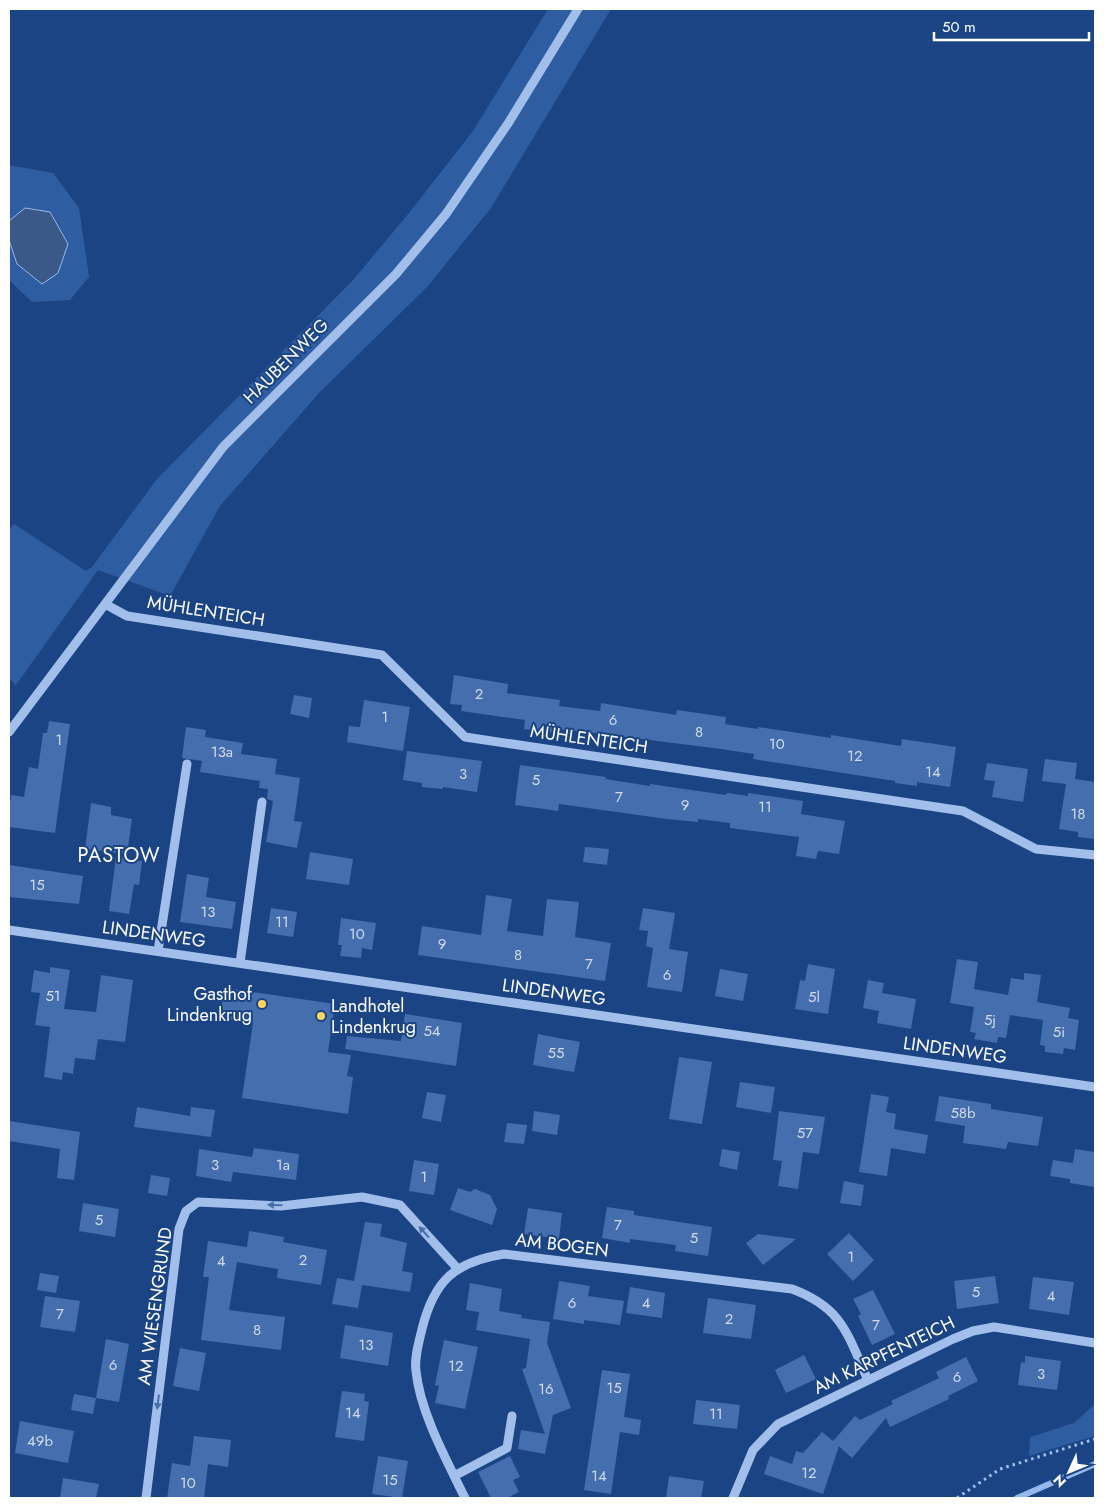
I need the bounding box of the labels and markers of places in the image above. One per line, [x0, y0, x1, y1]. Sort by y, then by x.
place label: Gasthof Lindenkrug [167, 981, 253, 1028]
place label: Landhotel Lindenkrug [331, 993, 416, 1040]
marker: Gasthof Lindenkrug [256, 998, 268, 1010]
marker: Landhotel Lindenkrug [315, 1010, 327, 1022]

